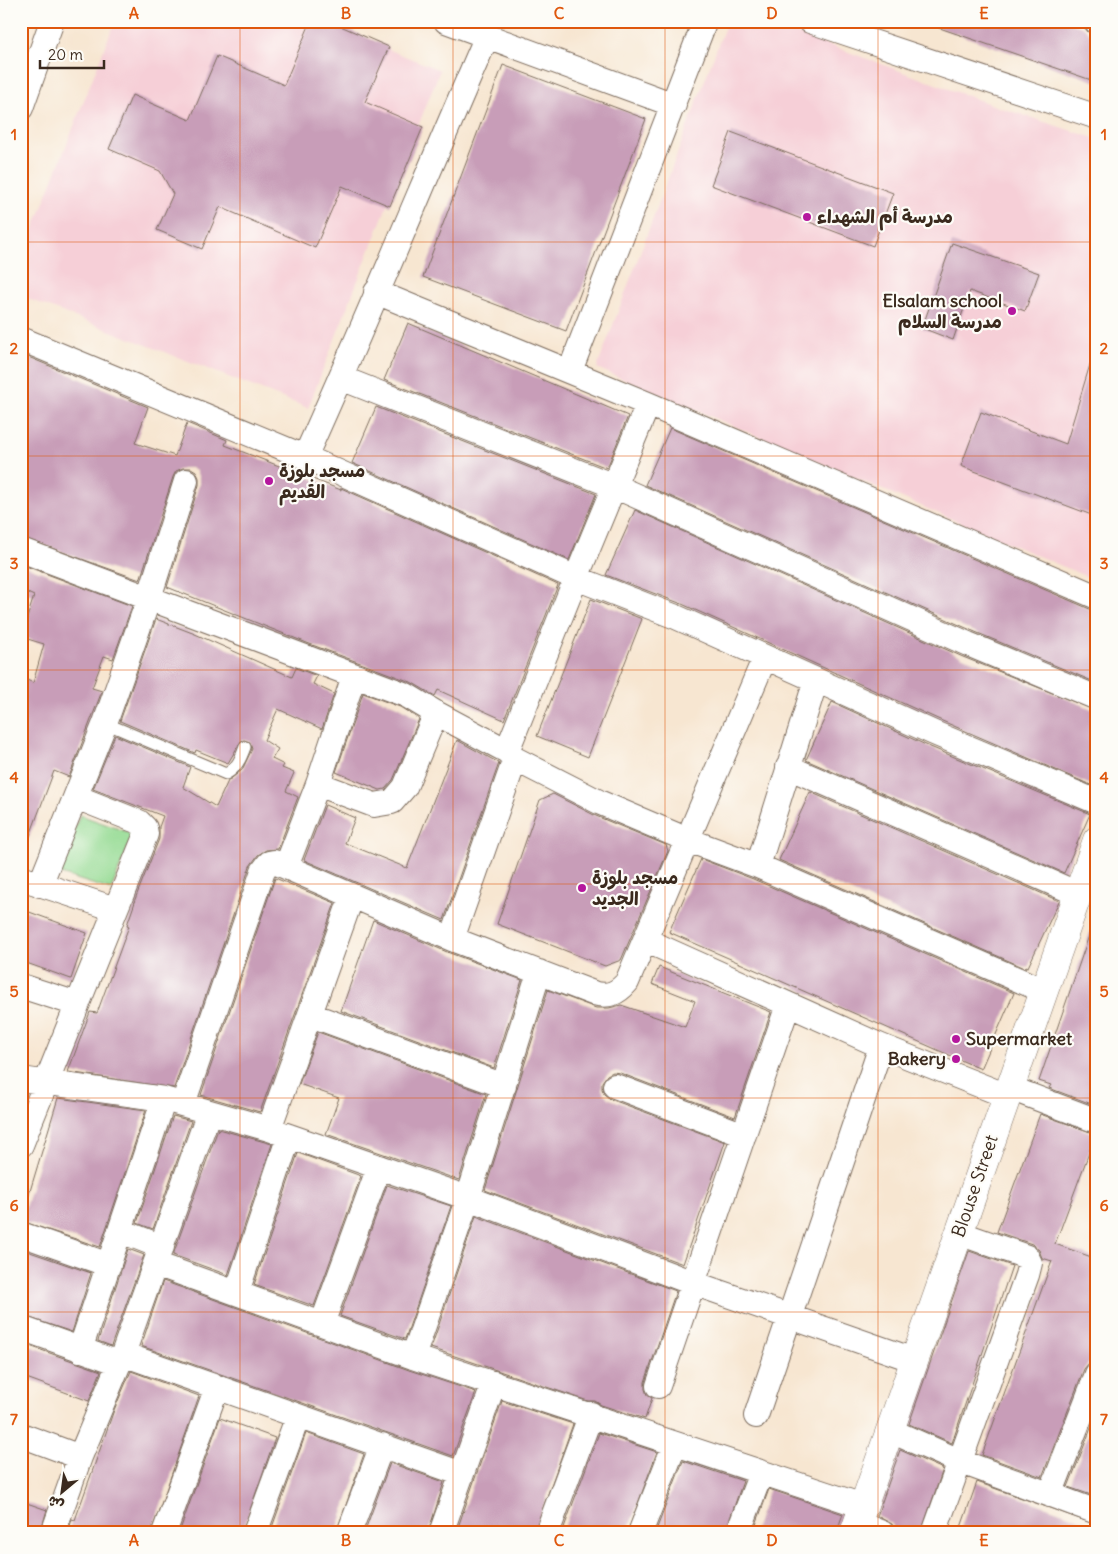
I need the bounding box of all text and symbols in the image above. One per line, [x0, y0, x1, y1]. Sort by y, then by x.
text: A [129, 3, 139, 23]
text: B [341, 3, 352, 23]
text: C [554, 3, 565, 23]
text: D [766, 3, 778, 23]
text: E [979, 3, 989, 23]
scale bar [40, 38, 104, 70]
text: 20 m [48, 45, 83, 64]
text: 1 [11, 124, 17, 144]
text: 1 [1101, 124, 1107, 144]
place label: مدرسة أم الشهداء [817, 205, 953, 231]
marker: مدرسة أم الشهداء [801, 211, 813, 223]
place label: Elsalam school مدرسة السلام [883, 289, 1002, 336]
marker: Elsalam school مدرسة السلام [1006, 305, 1018, 317]
text: 2 [10, 338, 19, 358]
text: 2 [1100, 338, 1109, 358]
place label: مسجد بلوزة القديم [279, 459, 365, 506]
marker: مسجد بلوزة القديم [263, 475, 275, 487]
text: 3 [9, 553, 19, 573]
text: 3 [1099, 553, 1109, 573]
text: 4 [9, 767, 19, 787]
text: 4 [1099, 767, 1109, 787]
place label: مسجد بلوزة الجديد [592, 866, 678, 910]
marker: مسجد بلوزة الجديد [576, 882, 588, 894]
text: 5 [9, 981, 19, 1001]
text: 5 [1099, 981, 1109, 1001]
place label: Supermarket [966, 1027, 1073, 1050]
marker: Supermarket [950, 1033, 962, 1045]
place label: Bakery [888, 1047, 946, 1070]
marker: Bakery [950, 1053, 962, 1065]
street label: Blouse Street [946, 1132, 1003, 1240]
text: 6 [9, 1195, 19, 1215]
text: 6 [1099, 1195, 1109, 1215]
text: 7 [10, 1409, 18, 1429]
text: 7 [1100, 1409, 1108, 1429]
north arrow [38, 1466, 88, 1516]
text: ش [45, 1492, 67, 1515]
text: A [129, 1530, 139, 1550]
text: B [341, 1530, 352, 1550]
text: C [554, 1530, 565, 1550]
text: D [766, 1530, 778, 1550]
text: E [979, 1530, 989, 1550]

